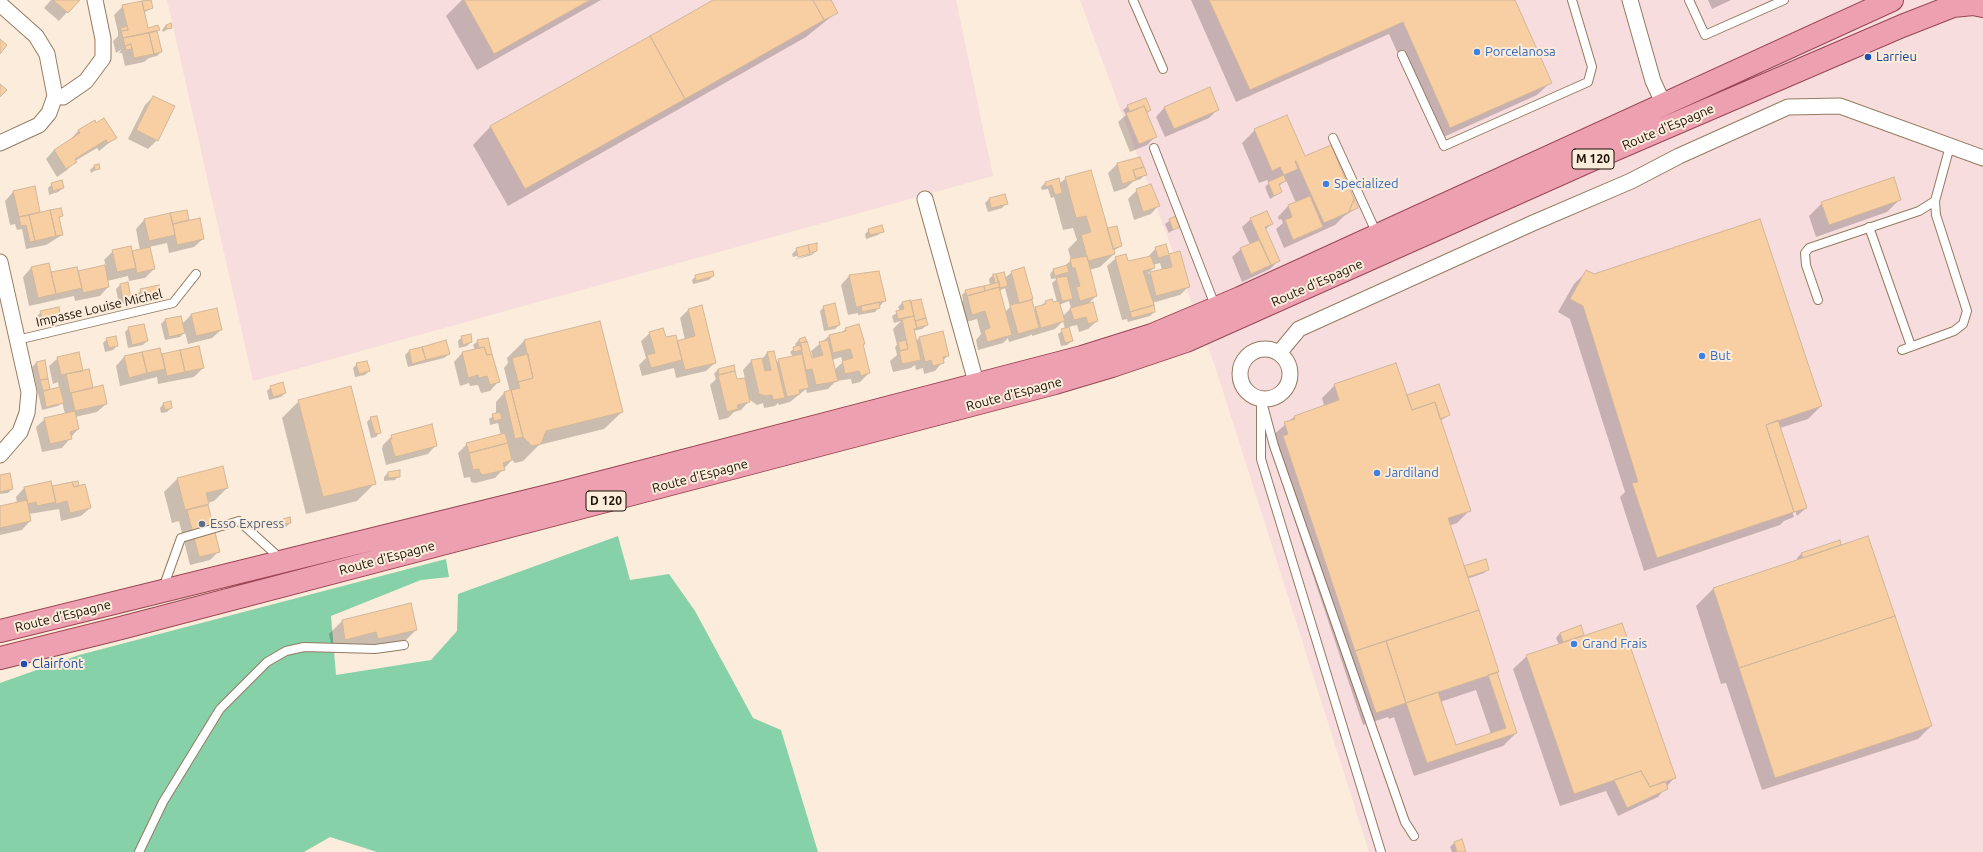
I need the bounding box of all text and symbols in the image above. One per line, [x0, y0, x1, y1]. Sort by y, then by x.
place label: Porcelanosa [1485, 44, 1556, 60]
marker: Porcelanosa [1472, 47, 1482, 57]
place label: Larrieu [1876, 49, 1917, 65]
marker: Larrieu [1863, 52, 1873, 62]
street label: Route d'Espagne [1620, 101, 1716, 153]
road number: M 120 [1572, 149, 1614, 169]
place label: Specialized [1334, 176, 1399, 192]
marker: Specialized [1321, 179, 1331, 189]
street label: Route d'Espagne [1269, 256, 1365, 310]
street label: Impasse Louise Michel [34, 286, 164, 330]
place label: But [1710, 348, 1731, 364]
marker: But [1697, 351, 1707, 361]
street label: Route d'Espagne [964, 374, 1064, 414]
street label: Route d'Espagne [650, 456, 750, 496]
place label: Jardiland [1385, 465, 1439, 481]
marker: Jardiland [1372, 468, 1382, 478]
road number: D 120 [586, 491, 626, 511]
place label: Esso Express [210, 516, 284, 532]
marker: Esso Express [197, 519, 207, 529]
street label: Route d'Espagne [337, 538, 437, 578]
street label: Route d'Espagne [13, 597, 113, 635]
place label: Grand Frais [1582, 636, 1647, 652]
marker: Grand Frais [1569, 639, 1579, 649]
place label: Clairfont [32, 656, 83, 672]
marker: Clairfont [19, 659, 29, 669]

